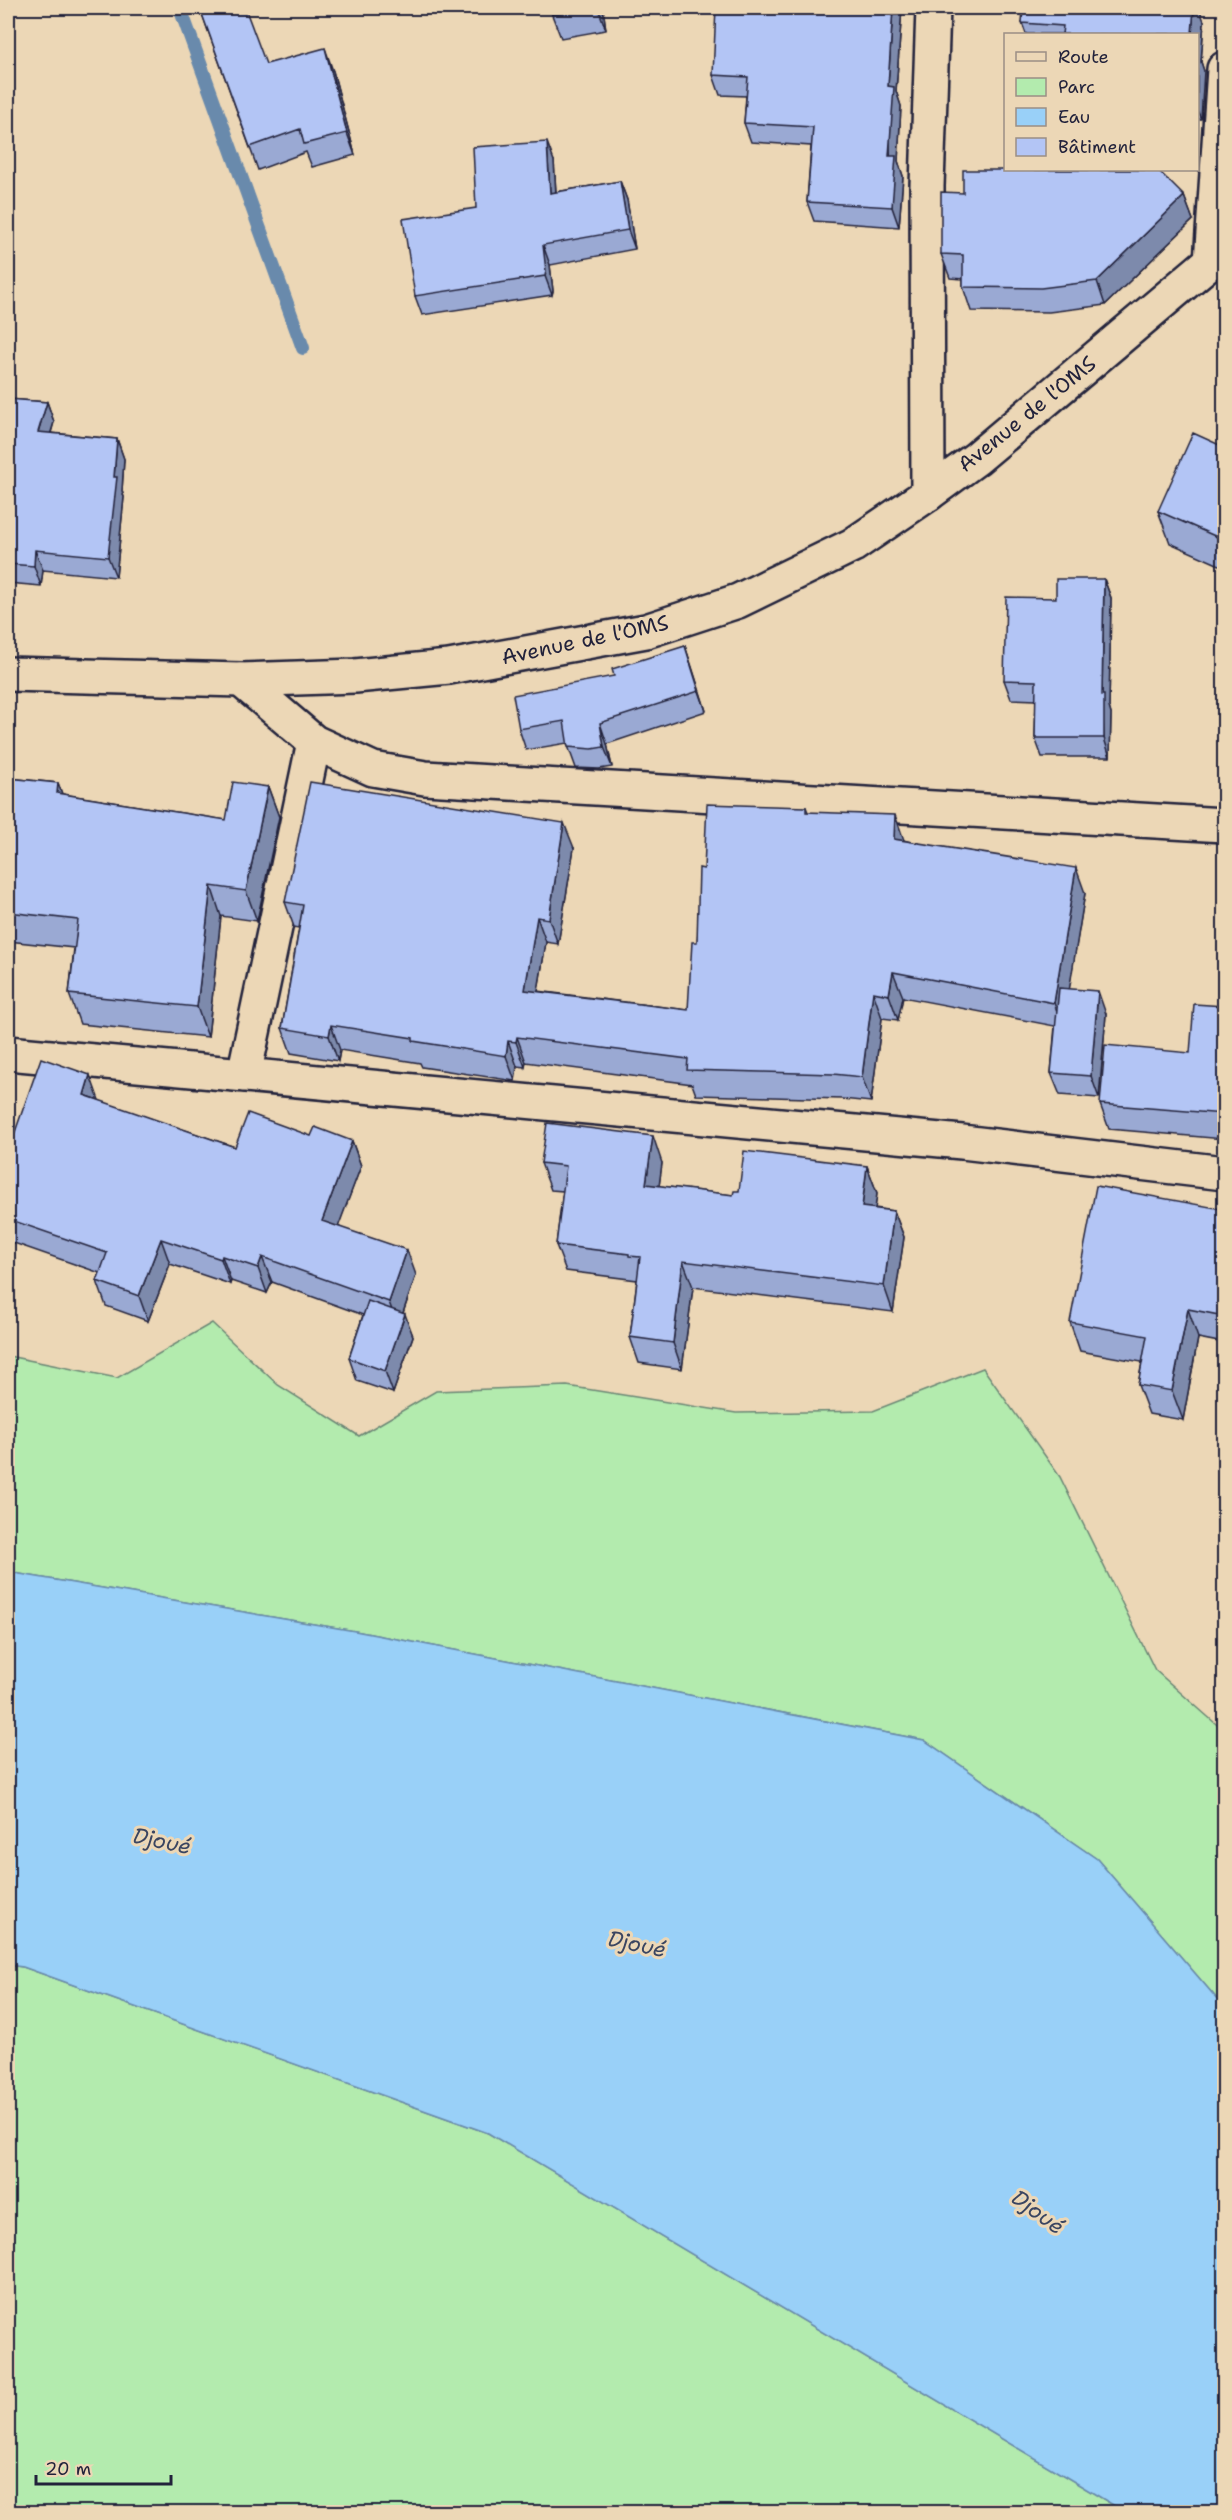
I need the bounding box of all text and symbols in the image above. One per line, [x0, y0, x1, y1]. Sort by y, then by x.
legend [1004, 33, 1199, 171]
text: Route [1058, 45, 1109, 69]
text: Parc [1058, 75, 1095, 99]
text: Eau [1058, 105, 1090, 129]
text: Bâtiment [1058, 135, 1136, 159]
street label: Avenue de l'OMS [952, 350, 1102, 478]
street label: Avenue de l'OMS [499, 609, 671, 671]
water label: Djoué [130, 1821, 194, 1861]
water label: Djoué [605, 1924, 669, 1964]
water label: Djoué [1006, 2183, 1070, 2241]
scale bar [36, 2448, 171, 2486]
text: 20 m [45, 2457, 91, 2481]

